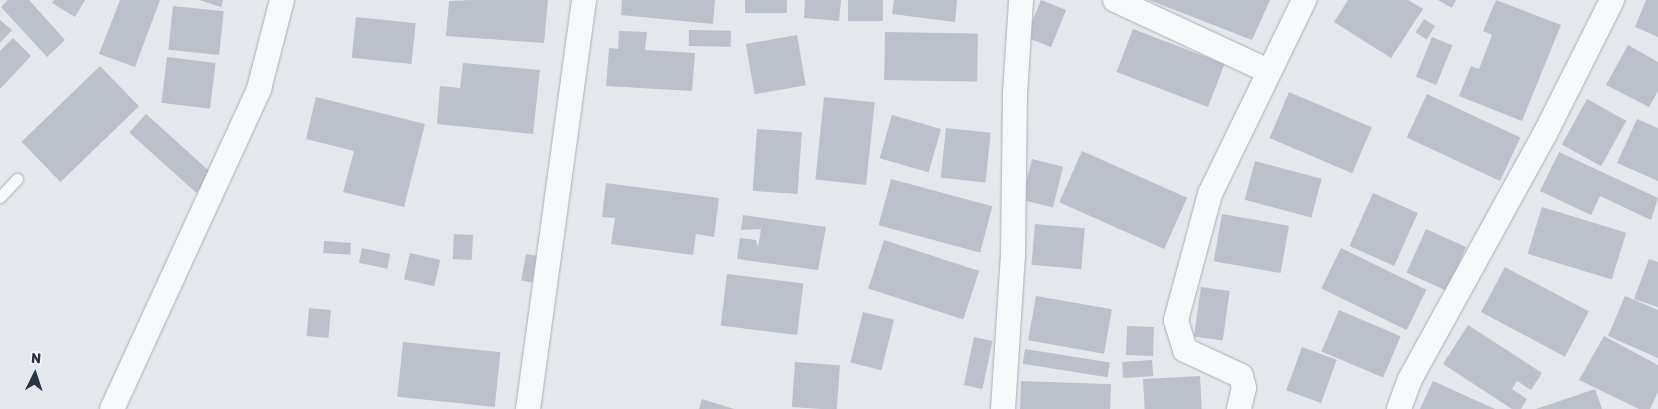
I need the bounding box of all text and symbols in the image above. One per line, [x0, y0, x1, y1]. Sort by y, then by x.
north arrow [10, 349, 60, 399]
text: N [30, 350, 42, 367]

